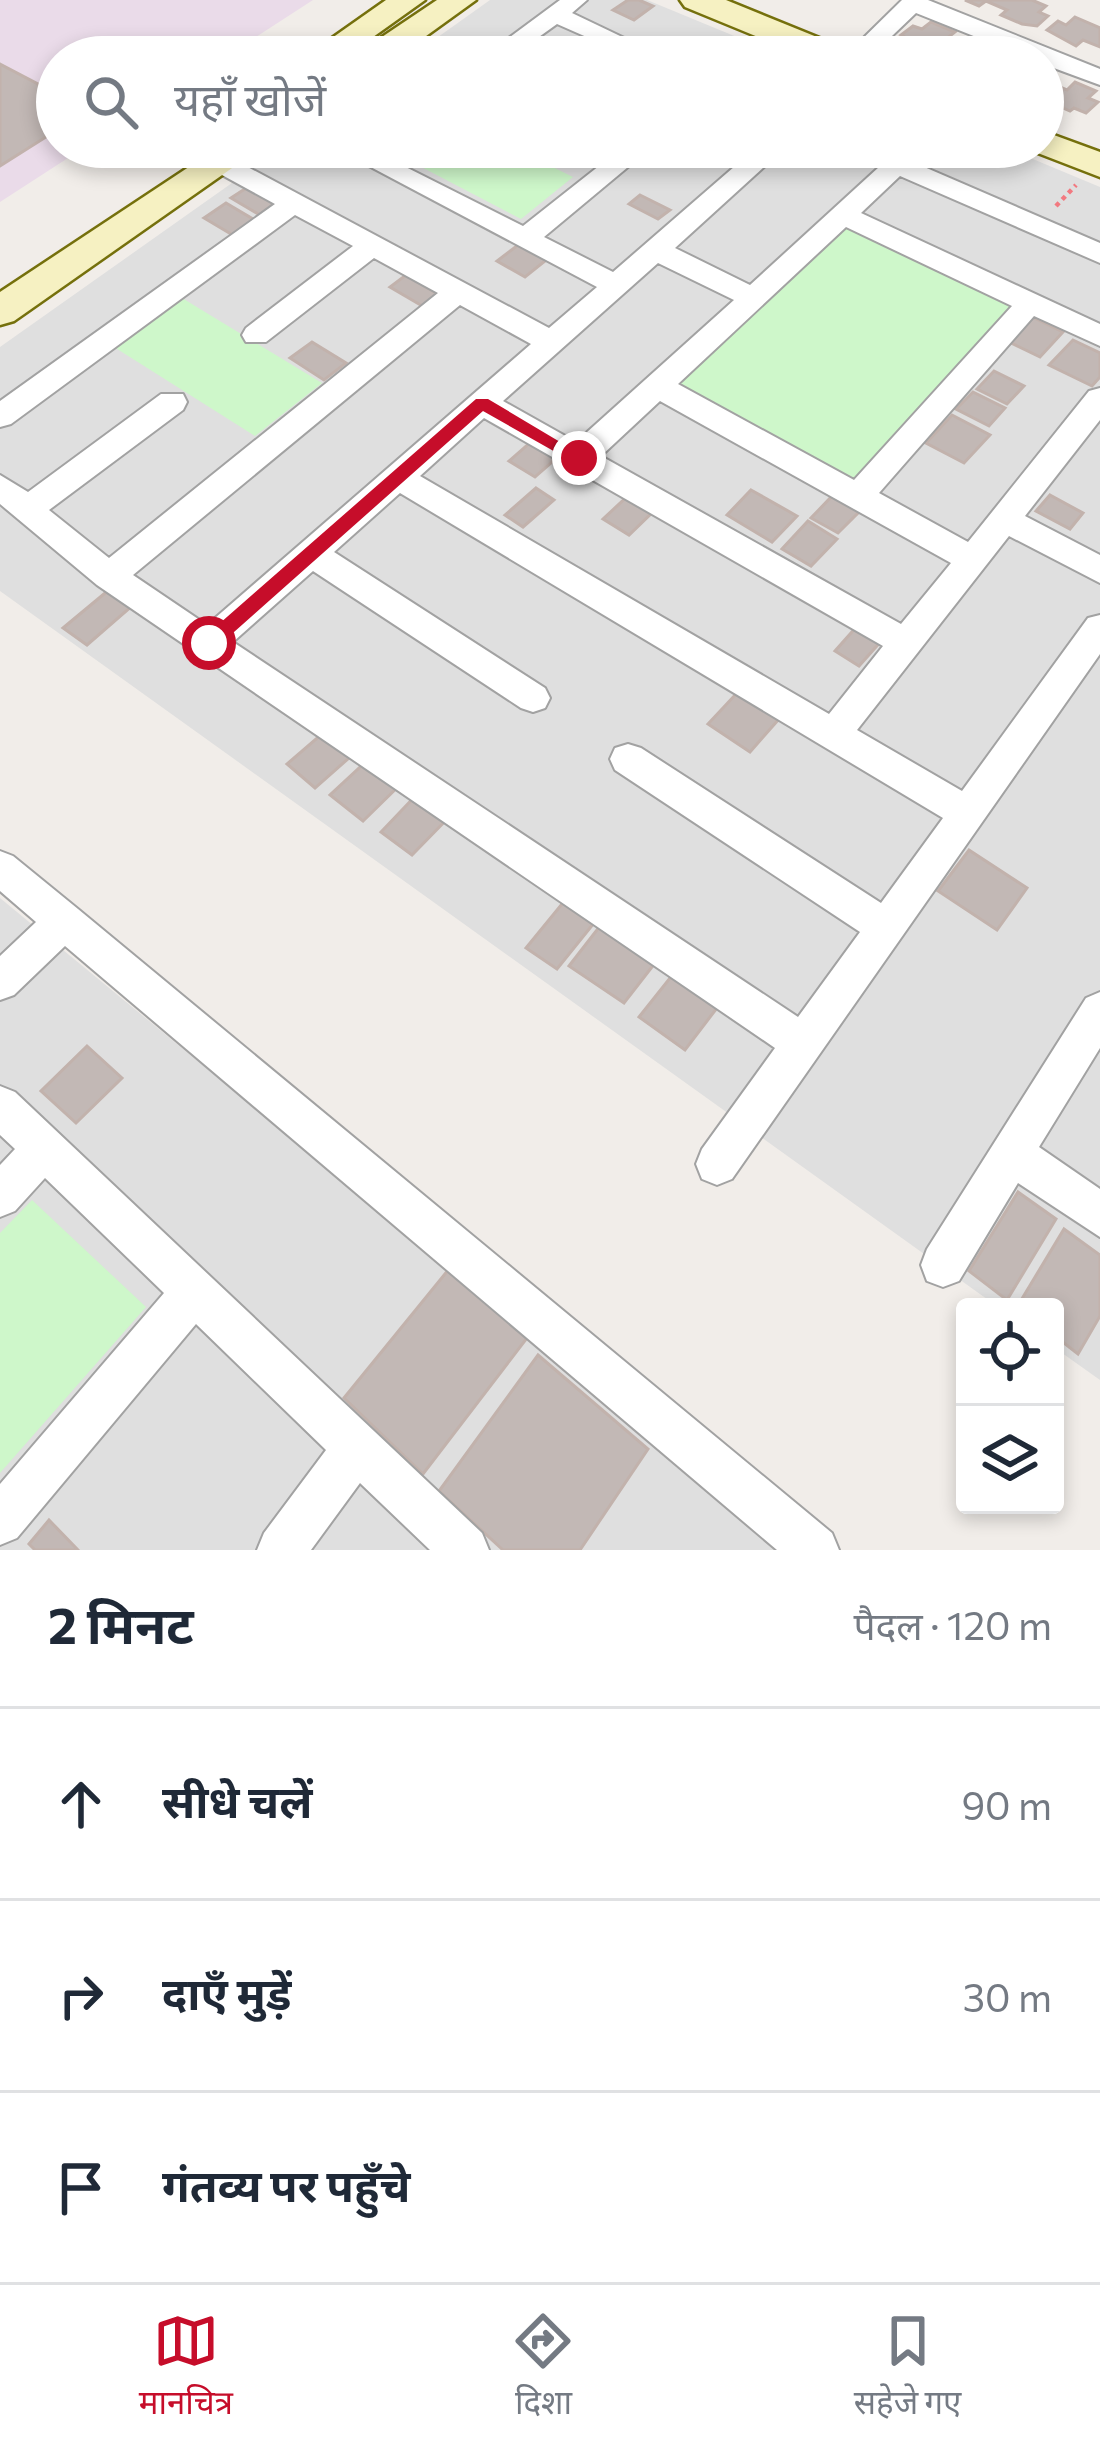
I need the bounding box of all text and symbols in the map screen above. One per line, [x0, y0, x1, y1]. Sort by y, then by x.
search box [36, 36, 1064, 168]
icon: search [78, 69, 144, 135]
text: यहाँ खोजें [174, 70, 326, 125]
route end [552, 431, 606, 485]
route start [182, 616, 236, 670]
map controls [956, 1298, 1064, 1514]
button: locate [956, 1298, 1064, 1406]
button: layers [956, 1406, 1064, 1514]
text: 2 मिनट [48, 1592, 194, 1655]
text: पैदल · 120 m [853, 1600, 1052, 1648]
icon: ahead [48, 1771, 114, 1837]
text: सीधे चलें [162, 1772, 312, 1827]
text: 90 m [961, 1780, 1052, 1828]
icon: right [48, 1963, 114, 2029]
text: दाएँ मुड़ें [162, 1964, 291, 2019]
text: 30 m [963, 1972, 1052, 2020]
icon: arrive [48, 2155, 114, 2221]
text: गंतव्य पर पहुँचे [162, 2156, 411, 2211]
tab: मानचित्र [139, 2308, 233, 2427]
tab: दिशा [510, 2308, 576, 2427]
tab: सहेजे गए [854, 2308, 961, 2427]

